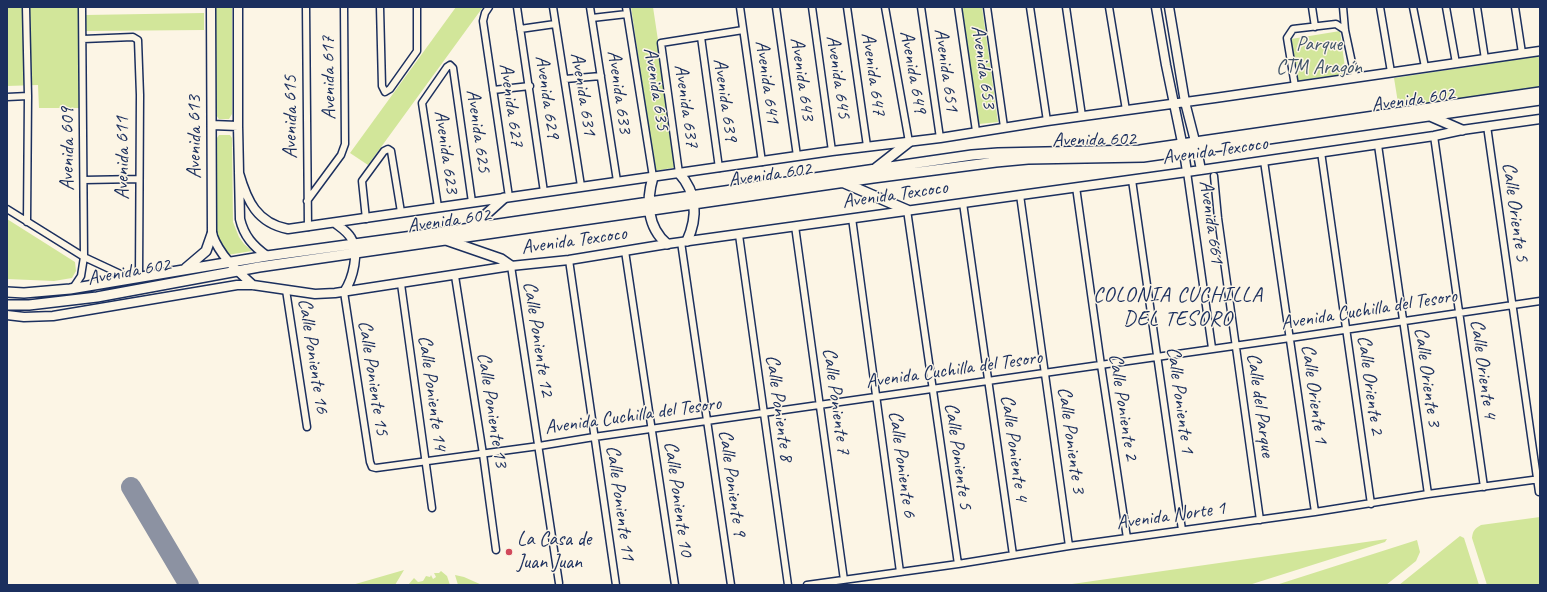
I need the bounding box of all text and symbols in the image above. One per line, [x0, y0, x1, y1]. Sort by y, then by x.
street label: Avenida 653 [965, 24, 1001, 110]
street label: Avenida 651 [928, 27, 964, 113]
street label: Avenida 649 [894, 29, 932, 115]
street label: Avenida 647 [855, 31, 891, 117]
park label: Parque CTM Aragón [1276, 33, 1362, 80]
street label: Avenida 645 [820, 34, 856, 120]
street label: Avenida 617 [316, 36, 342, 120]
street label: Avenida 643 [784, 36, 820, 122]
street label: Avenida 641 [749, 39, 785, 125]
street label: Avenida 635 [638, 46, 674, 132]
street label: Avenida 633 [601, 49, 637, 135]
street label: Avenida 631 [565, 51, 601, 137]
street label: Avenida 629 [529, 54, 565, 140]
street label: Avenida 639 [707, 57, 743, 143]
street label: Avenida 627 [493, 62, 529, 148]
street label: Avenida 637 [668, 63, 704, 149]
street label: Avenida 615 [279, 75, 303, 159]
street label: Avenida 602 [1370, 82, 1456, 118]
street label: Avenida 625 [460, 88, 496, 174]
street label: Avenida 613 [183, 95, 207, 179]
street label: Avenida 609 [56, 107, 80, 191]
street label: Avenida 623 [428, 109, 464, 195]
street label: Avenida 611 [111, 116, 135, 200]
street label: Avenida 602 [1052, 127, 1136, 153]
street label: Avenida Texcoco [1161, 132, 1269, 170]
street label: Avenida 602 [727, 157, 813, 193]
street label: Calle Oriente 5 [1496, 161, 1534, 263]
street label: Avenida Texcoco [841, 176, 949, 214]
street label: Avenida 661 [1193, 179, 1229, 265]
street label: Avenida 602 [406, 203, 492, 239]
street label: Avenida Texcoco [520, 222, 628, 260]
street label: Avenida 602 [86, 253, 172, 291]
street label: Calle Poniente 12 [517, 280, 559, 398]
district label: COLONIA CUCHILLA DEL TESORO [1094, 282, 1262, 332]
street label: Avenida Cuchilla del Tesoro [1279, 284, 1459, 336]
street label: Calle Poniente 16 [292, 297, 334, 415]
street label: Calle Oriente 4 [1464, 318, 1502, 420]
street label: Calle Poniente 15 [352, 319, 394, 437]
street label: Calle Oriente 3 [1408, 326, 1446, 428]
street label: Calle Poniente 14 [412, 334, 452, 452]
street label: Calle Oriente 2 [1351, 334, 1389, 436]
street label: Calle Oriente 1 [1295, 343, 1333, 445]
street label: Calle Poniente 1 [1161, 345, 1199, 455]
street label: Calle Poniente 7 [817, 346, 855, 456]
street label: Avenida Cuchilla del Tesoro [864, 346, 1044, 394]
street label: Calle Poniente 13 [471, 351, 513, 469]
street label: Calle del Parque [1241, 351, 1279, 459]
street label: Calle Poniente 2 [1103, 352, 1143, 462]
street label: Calle Poniente 8 [760, 353, 798, 463]
street label: Calle Poniente 3 [1052, 385, 1090, 495]
street label: Avenida Cuchilla del Tesoro [543, 392, 723, 440]
street label: Calle Poniente 4 [995, 393, 1033, 503]
street label: Calle Poniente 5 [939, 401, 977, 511]
street label: Calle Poniente 6 [883, 409, 921, 519]
street label: Calle Poniente 9 [713, 428, 751, 538]
street label: Calle Poniente 10 [658, 440, 698, 558]
street label: Calle Poniente 11 [600, 444, 640, 562]
street label: Avenida Norte 1 [1115, 496, 1227, 536]
place label: La Casa de Juan Juan [517, 528, 591, 575]
marker: La Casa de Juan Juan [504, 547, 514, 557]

